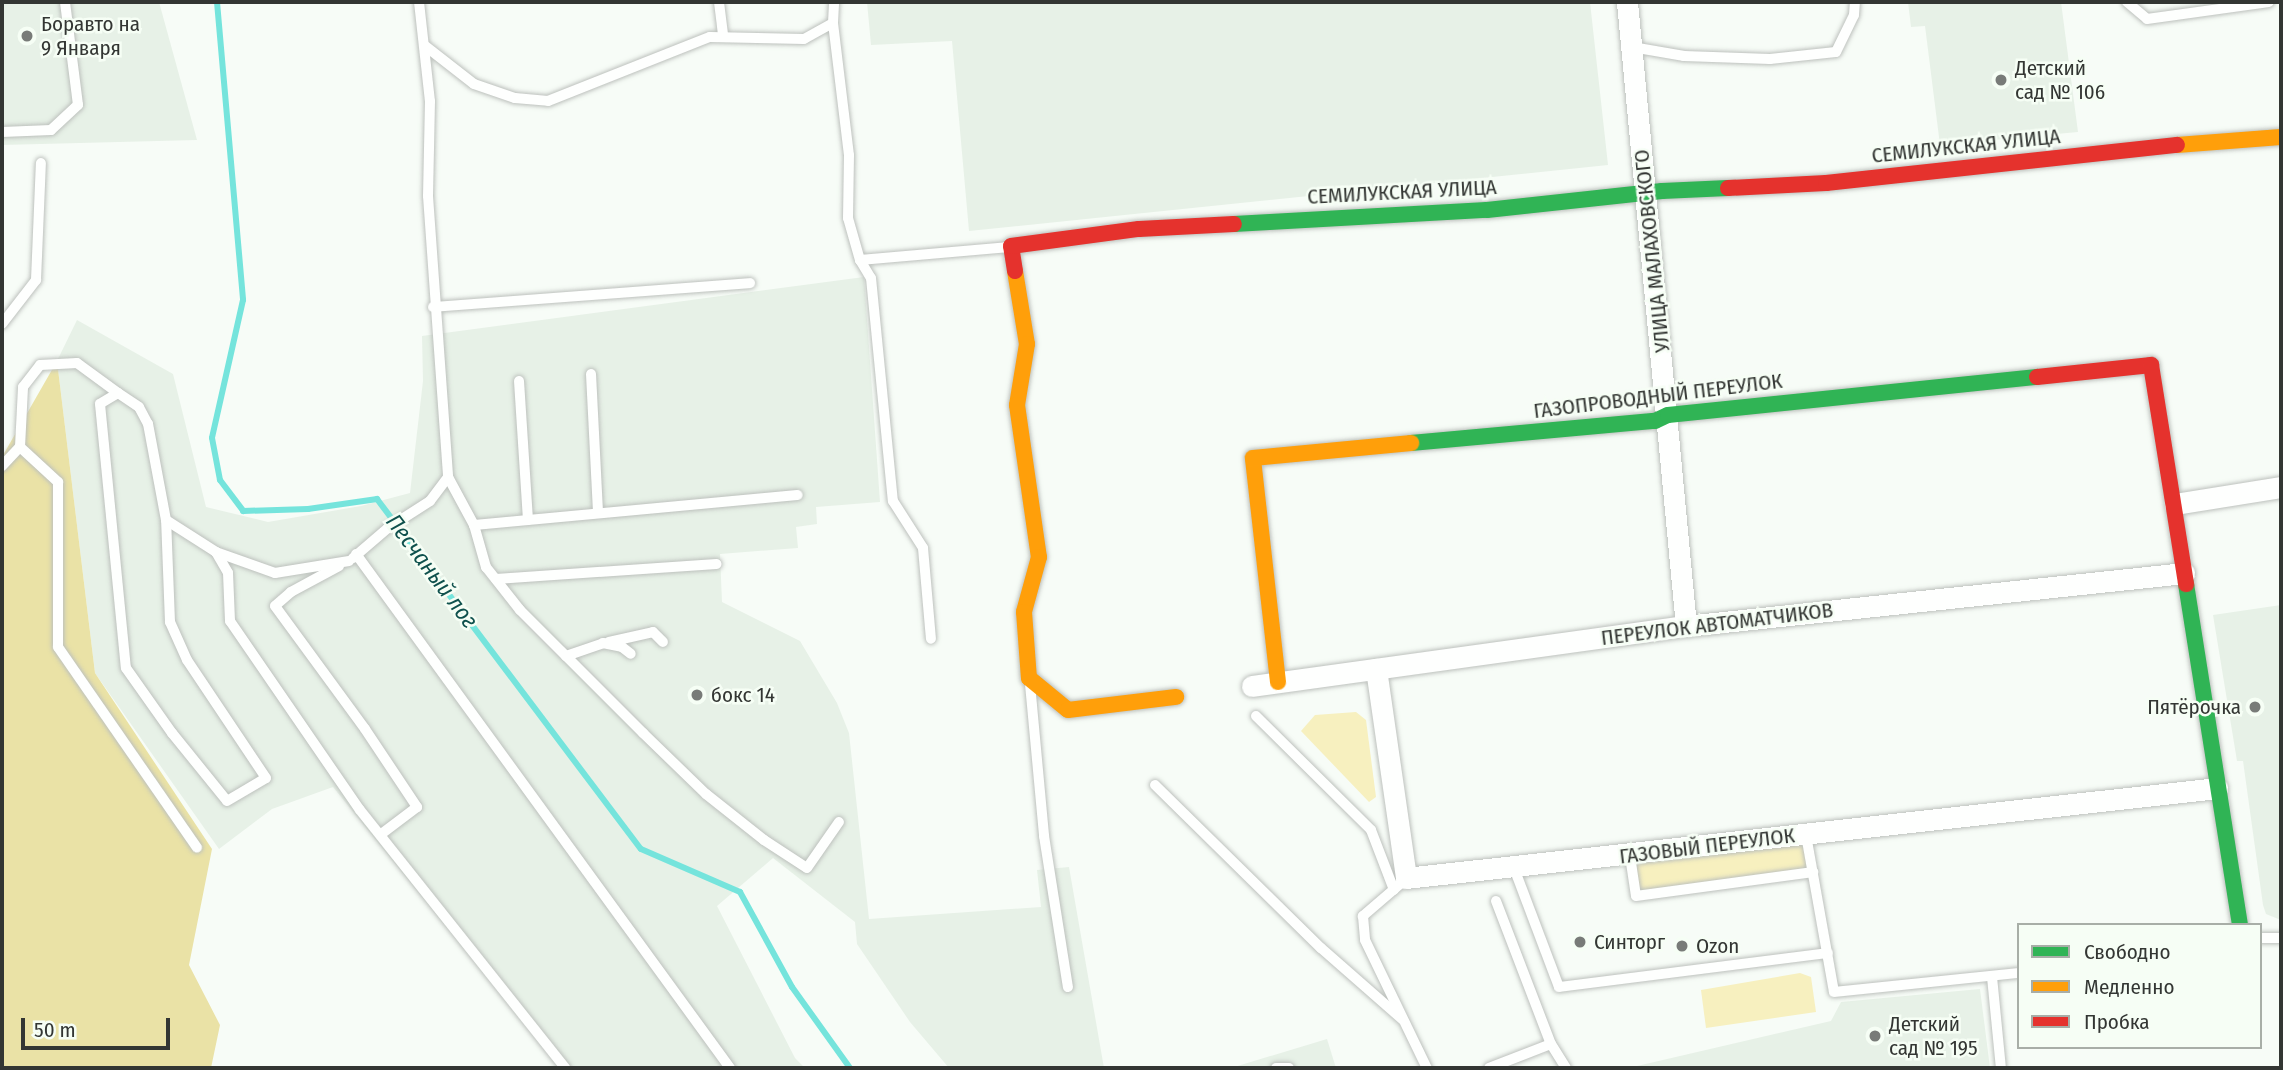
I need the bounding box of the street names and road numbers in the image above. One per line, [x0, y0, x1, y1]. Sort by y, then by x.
street label: СЕМИЛУКСКАЯ УЛИЦА [1870, 124, 2062, 168]
street label: УЛИЦА МАЛАХОВСКОГО [1629, 148, 1675, 354]
street label: СЕМИЛУКСКАЯ УЛИЦА [1307, 174, 1497, 210]
street label: ГАЗОПРОВОДНЫЙ ПЕРЕУЛОК [1532, 368, 1784, 424]
street label: ПЕРЕУЛОК АВТОМАТЧИКОВ [1600, 597, 1834, 651]
street label: ГАЗОВЫЙ ПЕРЕУЛОК [1618, 823, 1796, 869]

